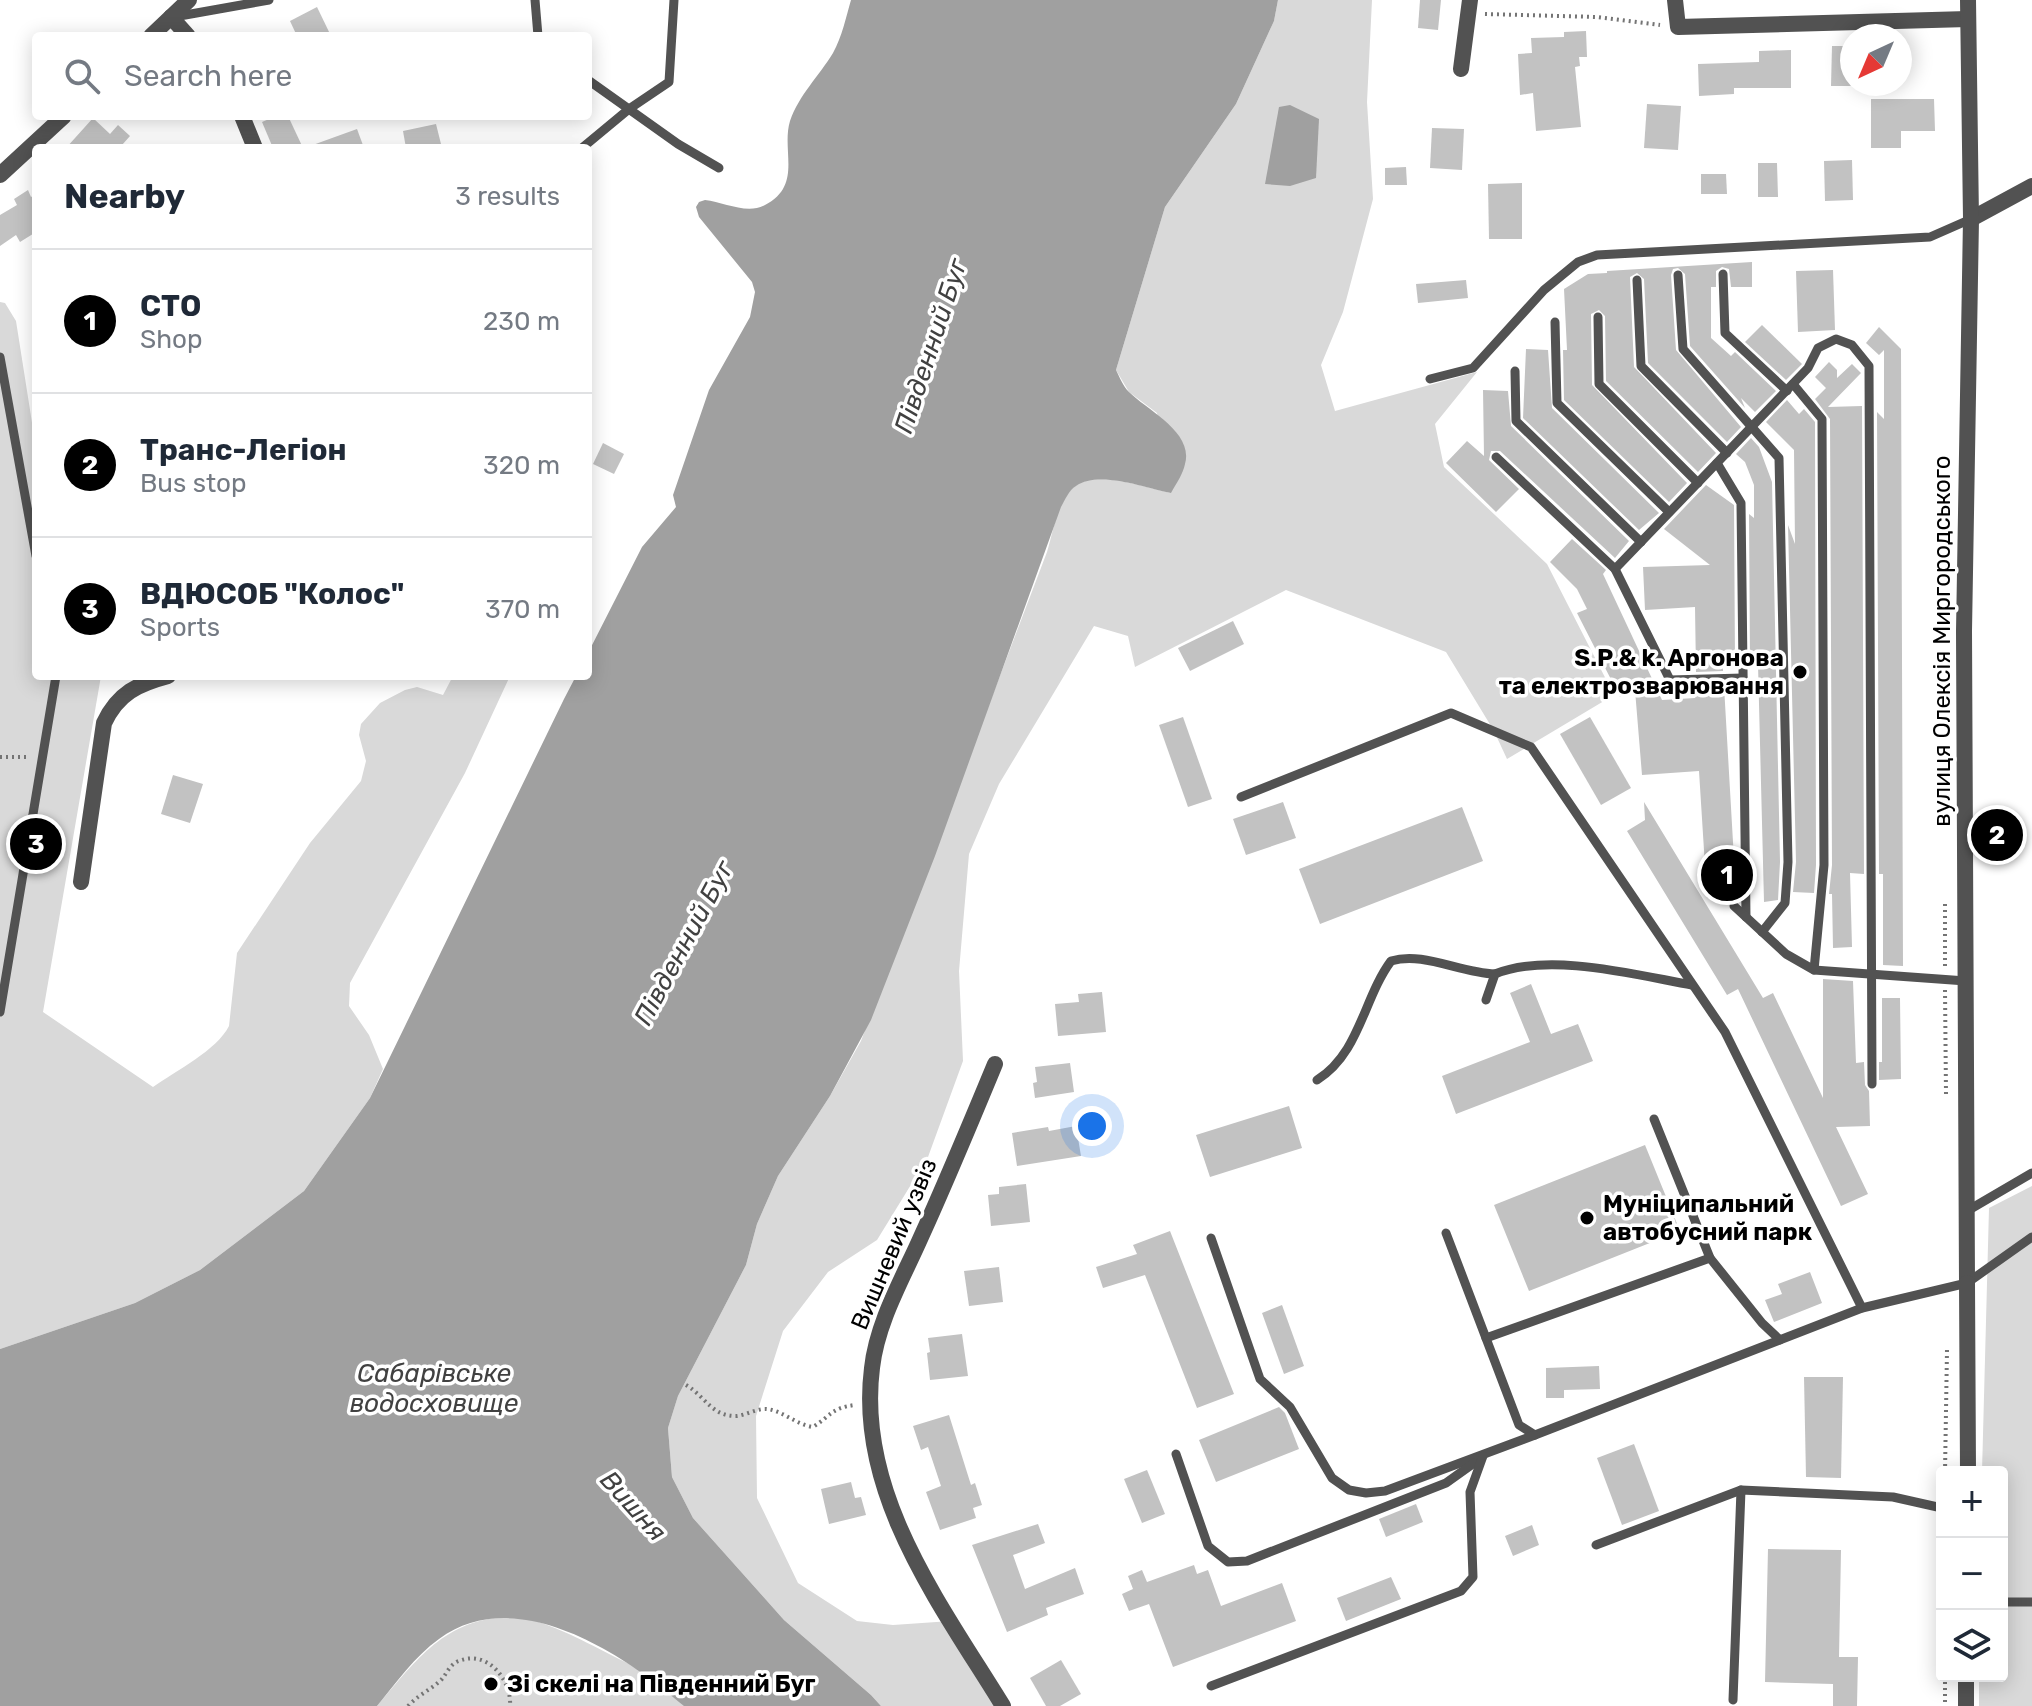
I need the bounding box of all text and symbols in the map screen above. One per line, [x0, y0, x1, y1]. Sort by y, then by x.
north arrow [1840, 24, 1912, 96]
search box [32, 32, 592, 120]
icon: search [60, 54, 104, 98]
text: Search here [124, 58, 292, 94]
text: Nearby [64, 176, 185, 217]
text: 3 results [455, 181, 560, 212]
water label: Південний Буг [888, 253, 974, 437]
text: СТО [140, 288, 201, 324]
text: 1 [84, 306, 96, 337]
text: 230 m [483, 306, 560, 337]
text: Shop [140, 324, 202, 355]
text: Транс-Легіон [140, 432, 347, 468]
text: 2 [82, 450, 98, 481]
text: 320 m [483, 450, 560, 481]
street label: вулиця Олексія Миргородського [1928, 455, 1956, 827]
text: Bus stop [140, 468, 246, 499]
text: ВДЮСОБ "Колос" [140, 576, 404, 612]
text: 3 [81, 594, 99, 625]
text: 370 m [485, 594, 560, 625]
text: Sports [140, 612, 220, 643]
place label: S.P.& k. Аргонова та електрозварювання [1499, 644, 1784, 700]
marker: S.P.& k. Аргонова та електрозварювання [1791, 663, 1809, 681]
pin: 2 [1971, 805, 2023, 865]
pin: 3 [10, 814, 62, 874]
pin: 1 [1701, 845, 1753, 905]
water label: Південний Буг [628, 854, 741, 1030]
your location [1072, 1106, 1112, 1146]
street label: Вишневий узвіз [845, 1154, 943, 1334]
place label: Муніципальний автобусний парк [1603, 1190, 1813, 1246]
marker: Муніципальний автобусний парк [1578, 1209, 1596, 1227]
water label: Сабарівське водосховище [350, 1358, 519, 1419]
water label: Вишня [594, 1465, 672, 1547]
map controls [1936, 1466, 2008, 1682]
button: + [1936, 1466, 2008, 1538]
button: − [1936, 1538, 2008, 1610]
button: layers [1936, 1610, 2008, 1682]
place label: Зі скелі на Південний Буг [507, 1670, 816, 1698]
marker: Зі скелі на Південний Буг [482, 1675, 500, 1693]

